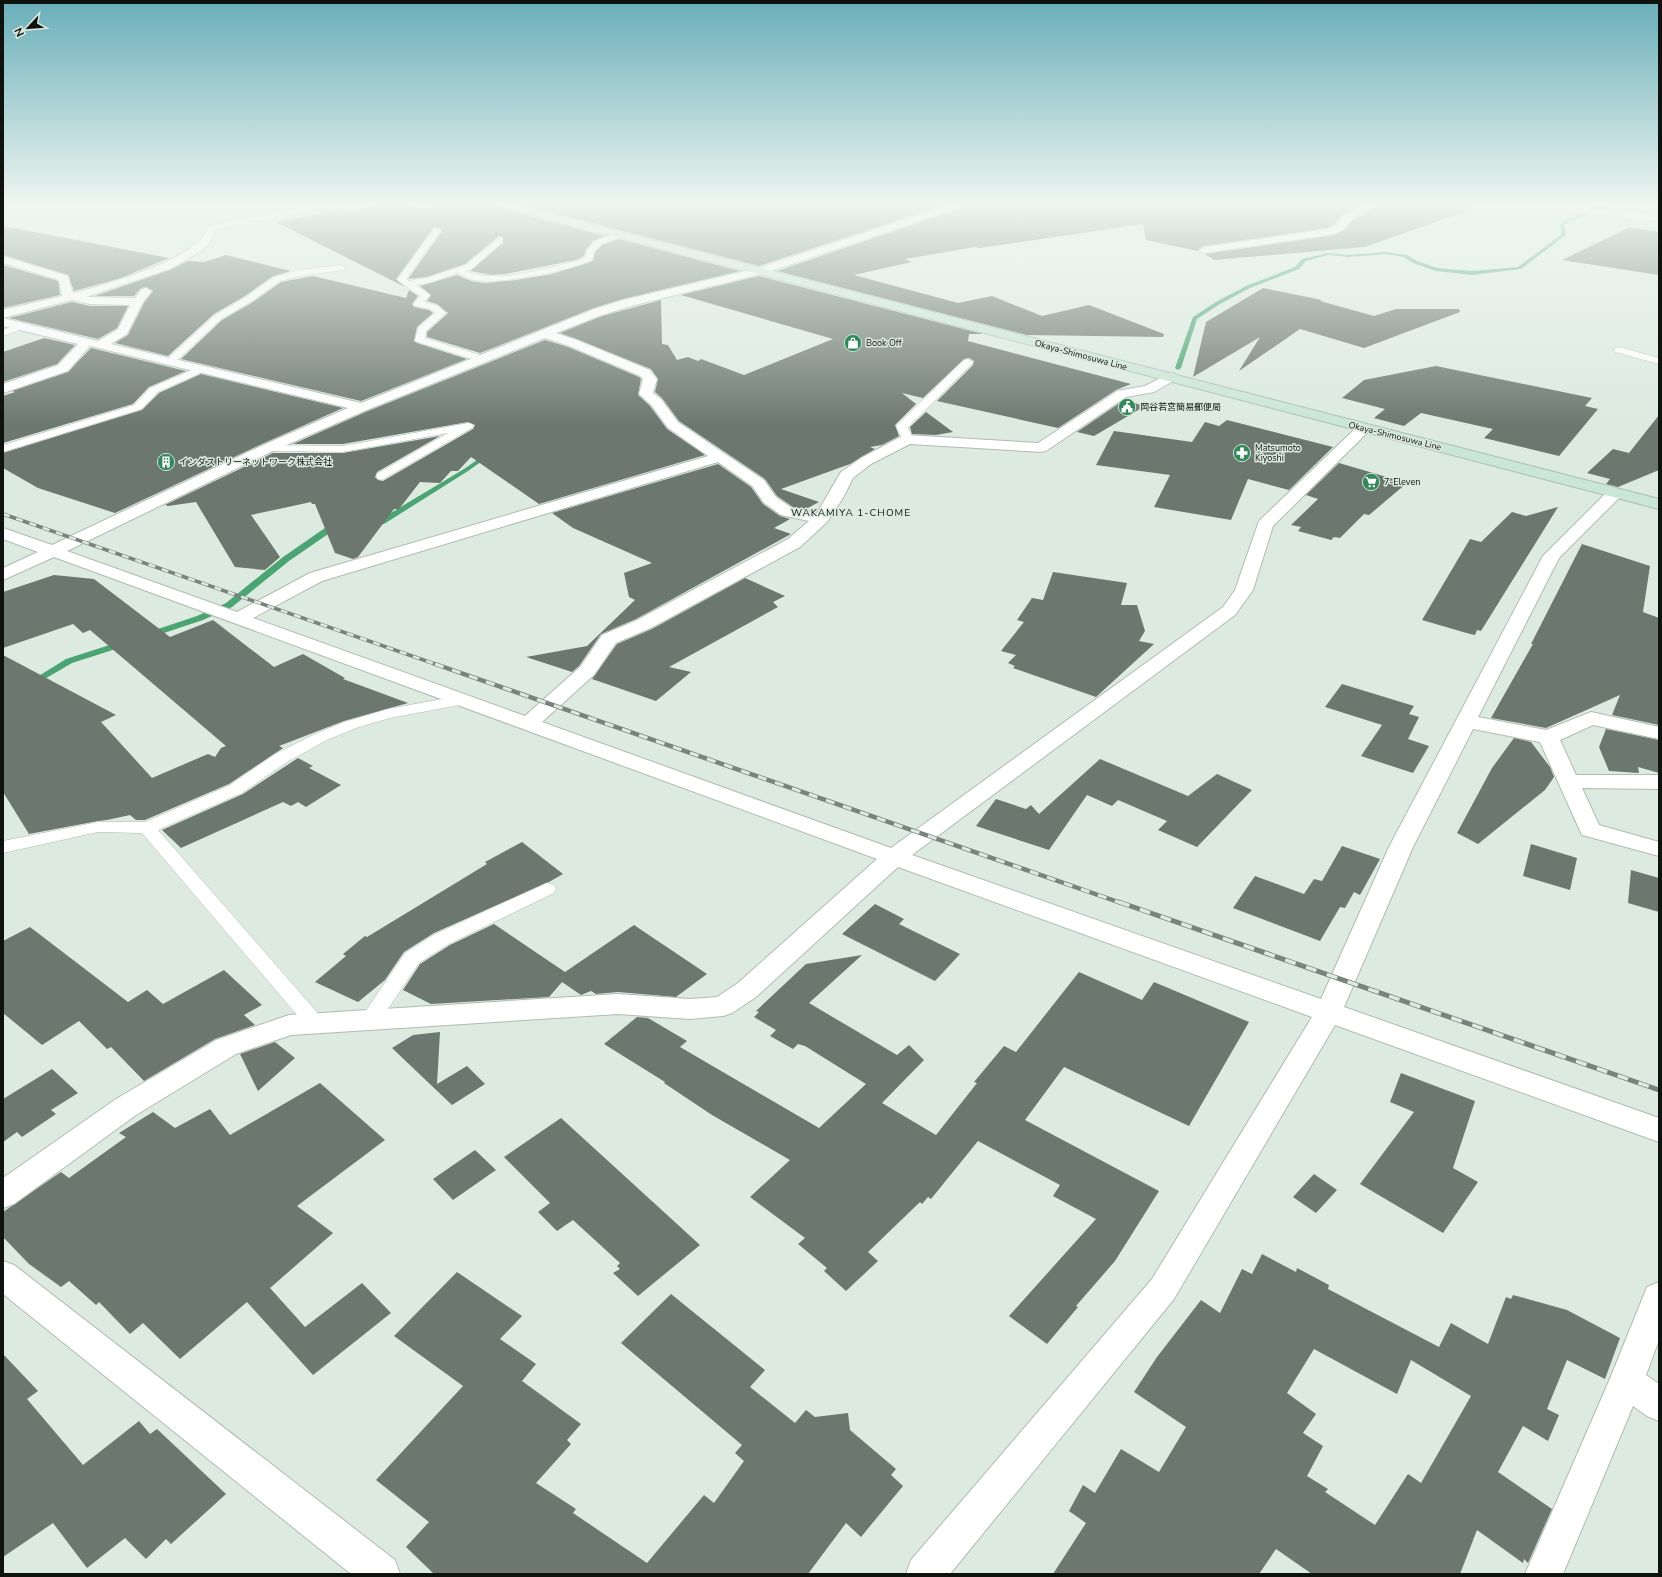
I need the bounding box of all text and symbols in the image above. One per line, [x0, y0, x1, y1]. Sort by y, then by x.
north arrow [8, 8, 48, 48]
text: N [11, 25, 28, 39]
shop icon: Book Off [843, 333, 863, 353]
place label: Book Off [866, 337, 903, 349]
street label: Okaya-Shimosuwa Line [1033, 337, 1129, 373]
public building icon: 岡谷若宮簡易郵便局 [1117, 397, 1137, 417]
place label: 岡谷若宮簡易郵便局 [1140, 401, 1221, 413]
street label: Okaya-Shimosuwa Line [1347, 419, 1443, 453]
place label: Matsumoto Kiyoshi [1255, 442, 1301, 464]
pharmacy icon: Matsumoto Kiyoshi [1232, 443, 1252, 463]
building icon: インダストリーネットワーク株式会社 [156, 452, 176, 472]
place label: インダストリーネットワーク株式会社 [179, 456, 332, 468]
supermarket icon: 7-Eleven [1361, 472, 1381, 492]
place label: 7-Eleven [1384, 476, 1420, 488]
district label: WAKAMIYA 1-CHOME [791, 506, 911, 520]

